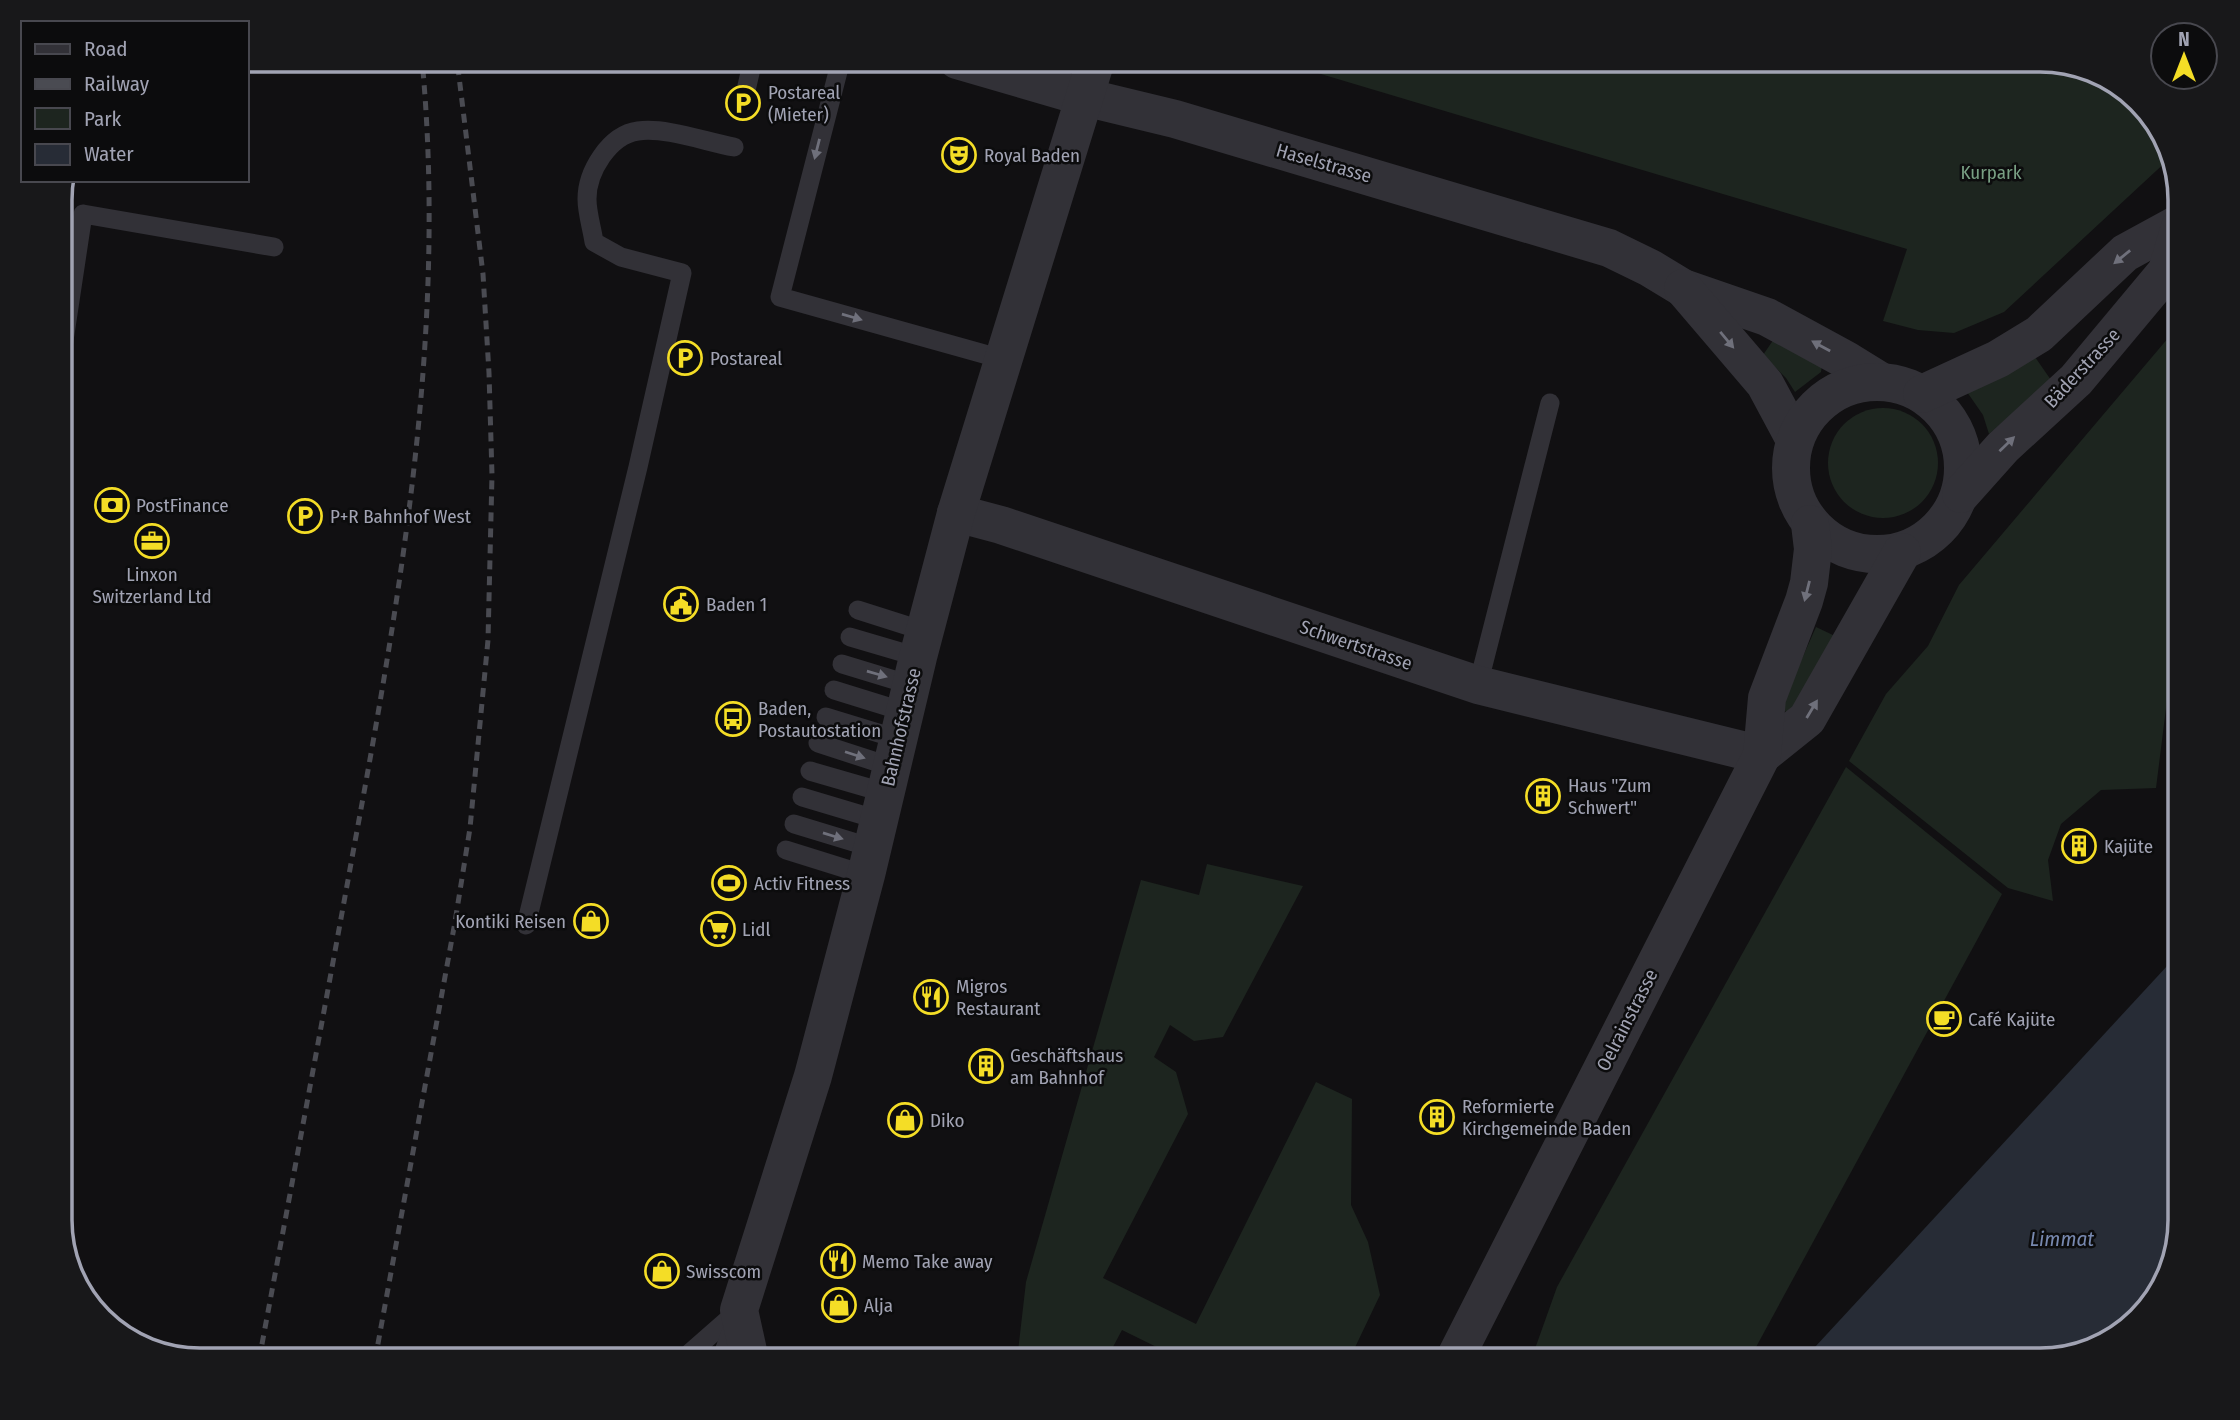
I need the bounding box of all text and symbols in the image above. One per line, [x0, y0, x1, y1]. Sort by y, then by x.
legend [21, 21, 248, 182]
north arrow [2149, 21, 2219, 91]
text: N [2178, 28, 2190, 51]
text: Road [84, 36, 128, 62]
text: Railway [84, 71, 150, 97]
place label: Postareal (Mieter) [768, 81, 840, 126]
parking icon: Postareal (Mieter) [724, 84, 762, 122]
text: Park [84, 106, 122, 132]
theatre icon: Royal Baden [940, 136, 978, 174]
one-way arrow [811, 138, 822, 160]
street label: Haselstrasse [1274, 138, 1374, 188]
text: Water [84, 141, 134, 167]
place label: Royal Baden [984, 144, 1080, 167]
park label: Kurpark [1960, 161, 2022, 184]
one-way arrow [2113, 249, 2130, 264]
one-way arrow [842, 312, 864, 323]
street label: Bäderstrasse [2039, 323, 2125, 413]
one-way arrow [1719, 331, 1734, 348]
parking icon: Postareal [666, 339, 704, 377]
one-way arrow [1811, 340, 1831, 352]
place label: Postareal [710, 347, 782, 370]
one-way arrow [1998, 436, 2015, 452]
bank icon: PostFinance [93, 486, 131, 524]
place label: PostFinance [136, 494, 229, 517]
parking icon: P+R Bahnhof West [286, 497, 324, 535]
place label: P+R Bahnhof West [330, 505, 472, 528]
office icon: Linxon Switzerland Ltd [133, 522, 171, 560]
place label: Linxon Switzerland Ltd [92, 563, 212, 608]
one-way arrow [1801, 580, 1812, 602]
public building icon: Baden 1 [662, 585, 700, 623]
place label: Baden 1 [706, 593, 767, 616]
street label: Schwertstrasse [1297, 615, 1415, 675]
street label: Bahnhofstrasse [876, 666, 926, 788]
one-way arrow [866, 670, 887, 680]
place label: Baden, Postautostation [758, 697, 881, 742]
bus stop icon: Baden, Postautostation [714, 700, 752, 738]
one-way arrow [1806, 700, 1818, 719]
one-way arrow [844, 750, 865, 761]
place label: Haus "Zum Schwert" [1568, 774, 1651, 819]
building icon: Haus "Zum Schwert" [1524, 777, 1562, 815]
building icon: Kajüte [2060, 827, 2098, 865]
one-way arrow [823, 831, 844, 841]
place label: Kajüte [2104, 835, 2153, 858]
sports icon: Activ Fitness [710, 864, 748, 902]
place label: Activ Fitness [754, 872, 850, 895]
shop icon: Kontiki Reisen [572, 902, 610, 940]
place label: Kontiki Reisen [455, 910, 566, 933]
supermarket icon: Lidl [699, 910, 737, 948]
place label: Lidl [742, 918, 770, 941]
street label: Oelrainstrasse [1591, 965, 1663, 1075]
place label: Migros Restaurant [956, 975, 1041, 1020]
restaurant icon: Migros Restaurant [912, 978, 950, 1016]
cafe icon: Café Kajüte [1925, 1000, 1963, 1038]
place label: Café Kajüte [1968, 1008, 2055, 1031]
place label: Geschäftshaus am Bahnhof [1010, 1044, 1123, 1089]
building icon: Geschäftshaus am Bahnhof [967, 1047, 1005, 1085]
place label: Reformierte Kirchgemeinde Baden [1462, 1095, 1631, 1140]
building icon: Reformierte Kirchgemeinde Baden [1418, 1098, 1456, 1136]
shop icon: Diko [886, 1101, 924, 1139]
place label: Diko [930, 1109, 965, 1132]
water label: Limmat [2030, 1226, 2094, 1252]
restaurant icon: Memo Take away [819, 1242, 857, 1280]
place label: Memo Take away [862, 1250, 993, 1273]
shop icon: Swisscom [643, 1252, 681, 1290]
place label: Swisscom [686, 1260, 761, 1283]
shop icon: Alja [820, 1286, 858, 1324]
place label: Alja [864, 1294, 893, 1317]

